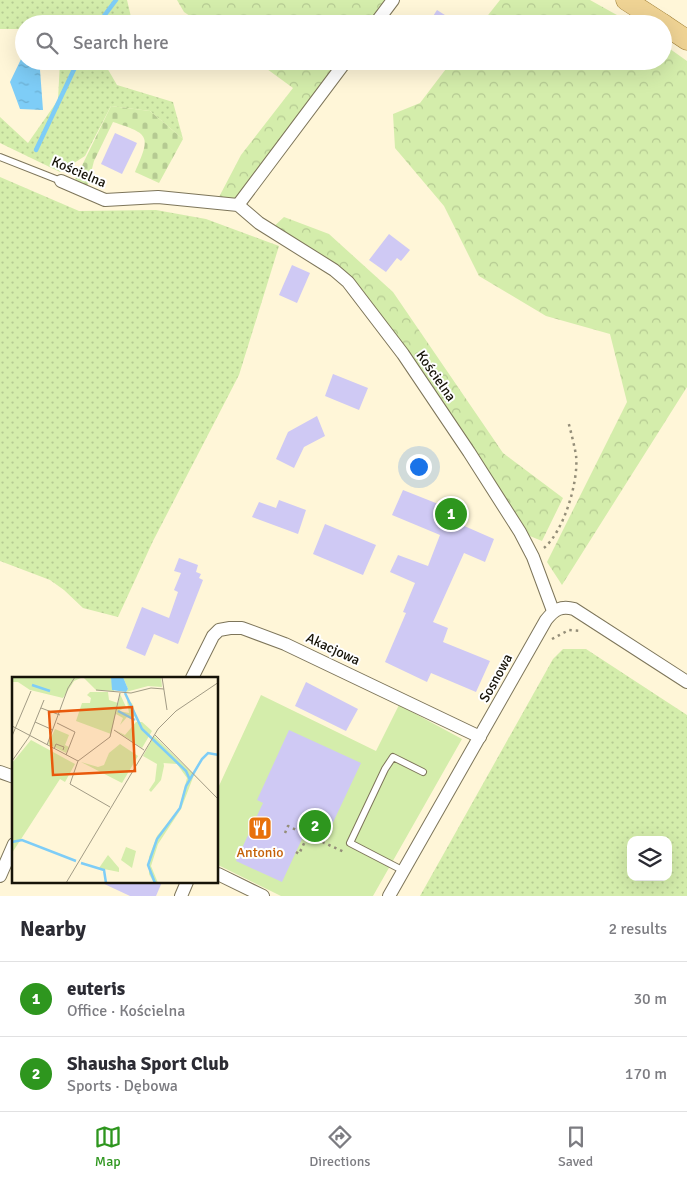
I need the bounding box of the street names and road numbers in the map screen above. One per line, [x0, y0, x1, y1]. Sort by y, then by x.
street label: Kościelna [49, 153, 109, 191]
street label: Kościelna [412, 347, 460, 405]
street label: Akacjowa [303, 629, 363, 669]
street label: Sosnowa [476, 651, 516, 705]

